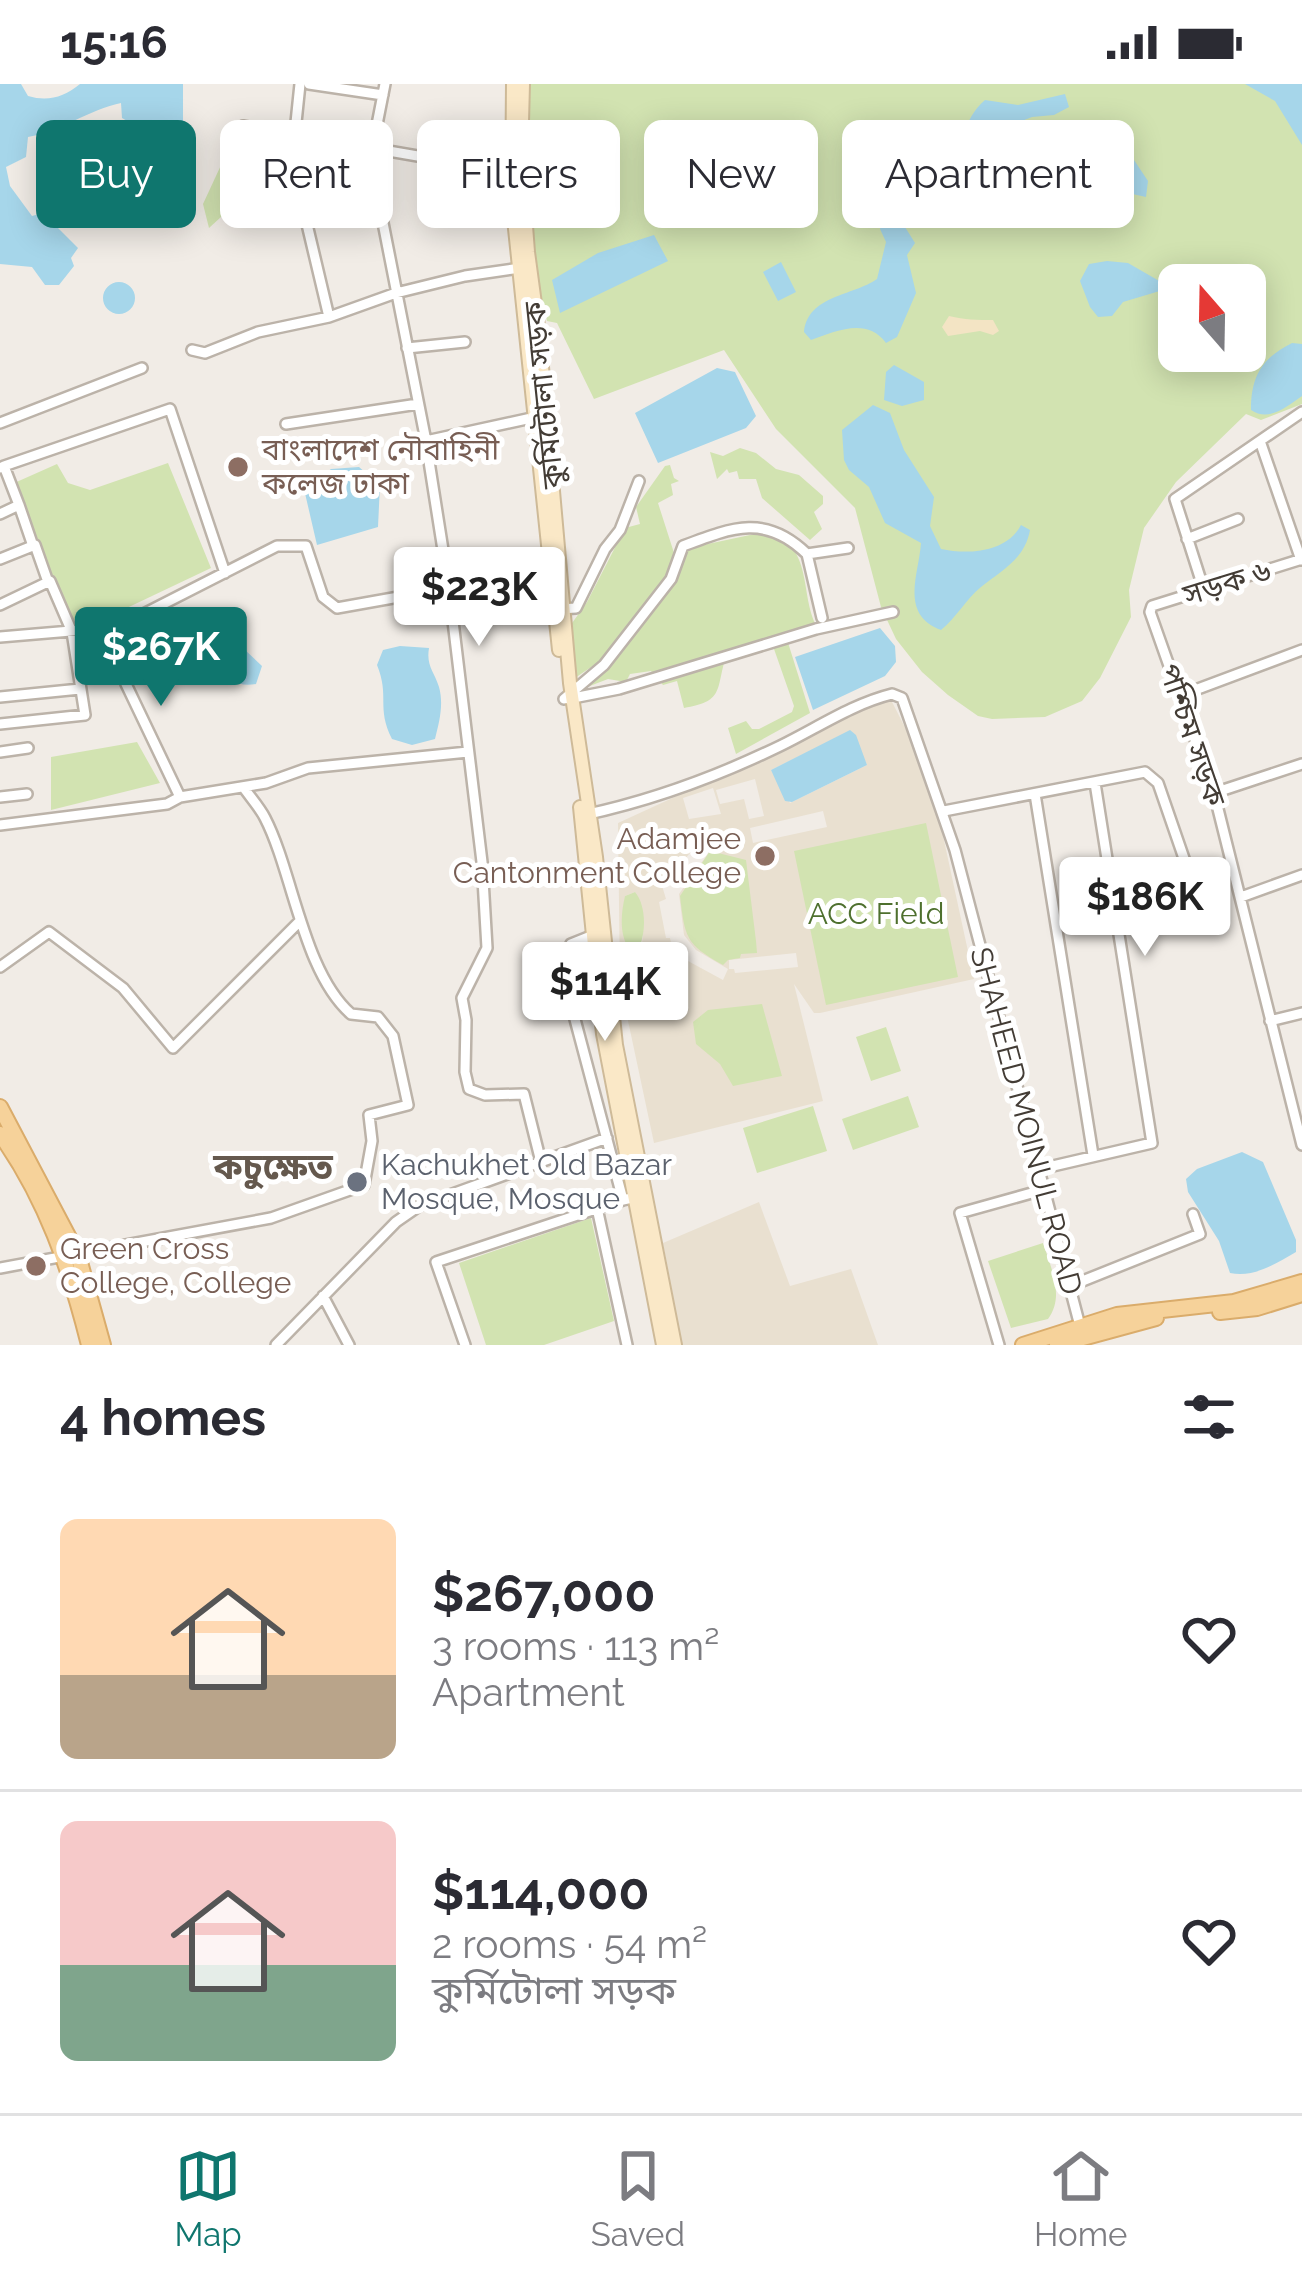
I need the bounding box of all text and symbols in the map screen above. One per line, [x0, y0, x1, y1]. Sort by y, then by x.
text: 15:16 [60, 16, 168, 69]
chip: Buy [36, 120, 196, 228]
chip: Rent [220, 120, 393, 228]
chip: Filters [417, 120, 620, 228]
chip: New [644, 120, 818, 228]
chip: Apartment [842, 120, 1134, 228]
north arrow [1158, 264, 1266, 372]
map controls [1158, 264, 1266, 372]
street label: কুর্মিটোলা সড়ক [515, 299, 571, 491]
place label: বাংলাদেশ নৌবাহিনী কলেজ ঢাকা [261, 432, 500, 501]
marker: বাংলাদেশ নৌবাহিনী কলেজ ঢাকা [225, 454, 251, 480]
pin: $223K [395, 547, 563, 649]
street label: সড়ক ৬ [1178, 553, 1275, 613]
text: $223K [421, 563, 537, 609]
pin: $267K [77, 607, 245, 709]
text: $267K [102, 623, 220, 669]
street label: পশ্চিম সড়ক [1152, 659, 1233, 811]
place label: Adamjee Cantonment College [453, 821, 741, 890]
marker: Adamjee Cantonment College [752, 843, 778, 869]
pin: $186K [1061, 857, 1229, 959]
text: $186K [1086, 873, 1204, 919]
park label: ACC Field [808, 896, 944, 931]
pin: $114K [521, 942, 689, 1044]
street label: SHAHEED MOINUL ROAD [963, 944, 1090, 1298]
text: $114K [549, 958, 661, 1004]
district label: কচুক্ষেত [212, 1145, 333, 1190]
place label: Kachukhet Old Bazar Mosque, Mosque [381, 1147, 672, 1216]
marker: Kachukhet Old Bazar Mosque, Mosque [344, 1169, 370, 1195]
place label: Green Cross College, College [60, 1231, 291, 1300]
marker: Green Cross College, College [23, 1253, 49, 1279]
icon: filters [1176, 1384, 1242, 1450]
text: 4 homes [60, 1387, 266, 1447]
text: $267,000 [432, 1563, 656, 1623]
icon: home [156, 1567, 300, 1711]
icon: heart [1176, 1606, 1242, 1672]
text: 3 rooms · 113 m² [432, 1623, 719, 1669]
text: Apartment [432, 1669, 625, 1715]
text: $114,000 [432, 1861, 650, 1921]
icon: home [156, 1869, 300, 2013]
icon: heart [1176, 1908, 1242, 1974]
text: 2 rooms · 54 m² [432, 1921, 707, 1967]
text: কুর্মিটোলা সড়ক [432, 1967, 676, 2013]
tab: Map [175, 2143, 242, 2254]
tab: Saved [591, 2143, 685, 2254]
tab: Home [1034, 2143, 1127, 2254]

